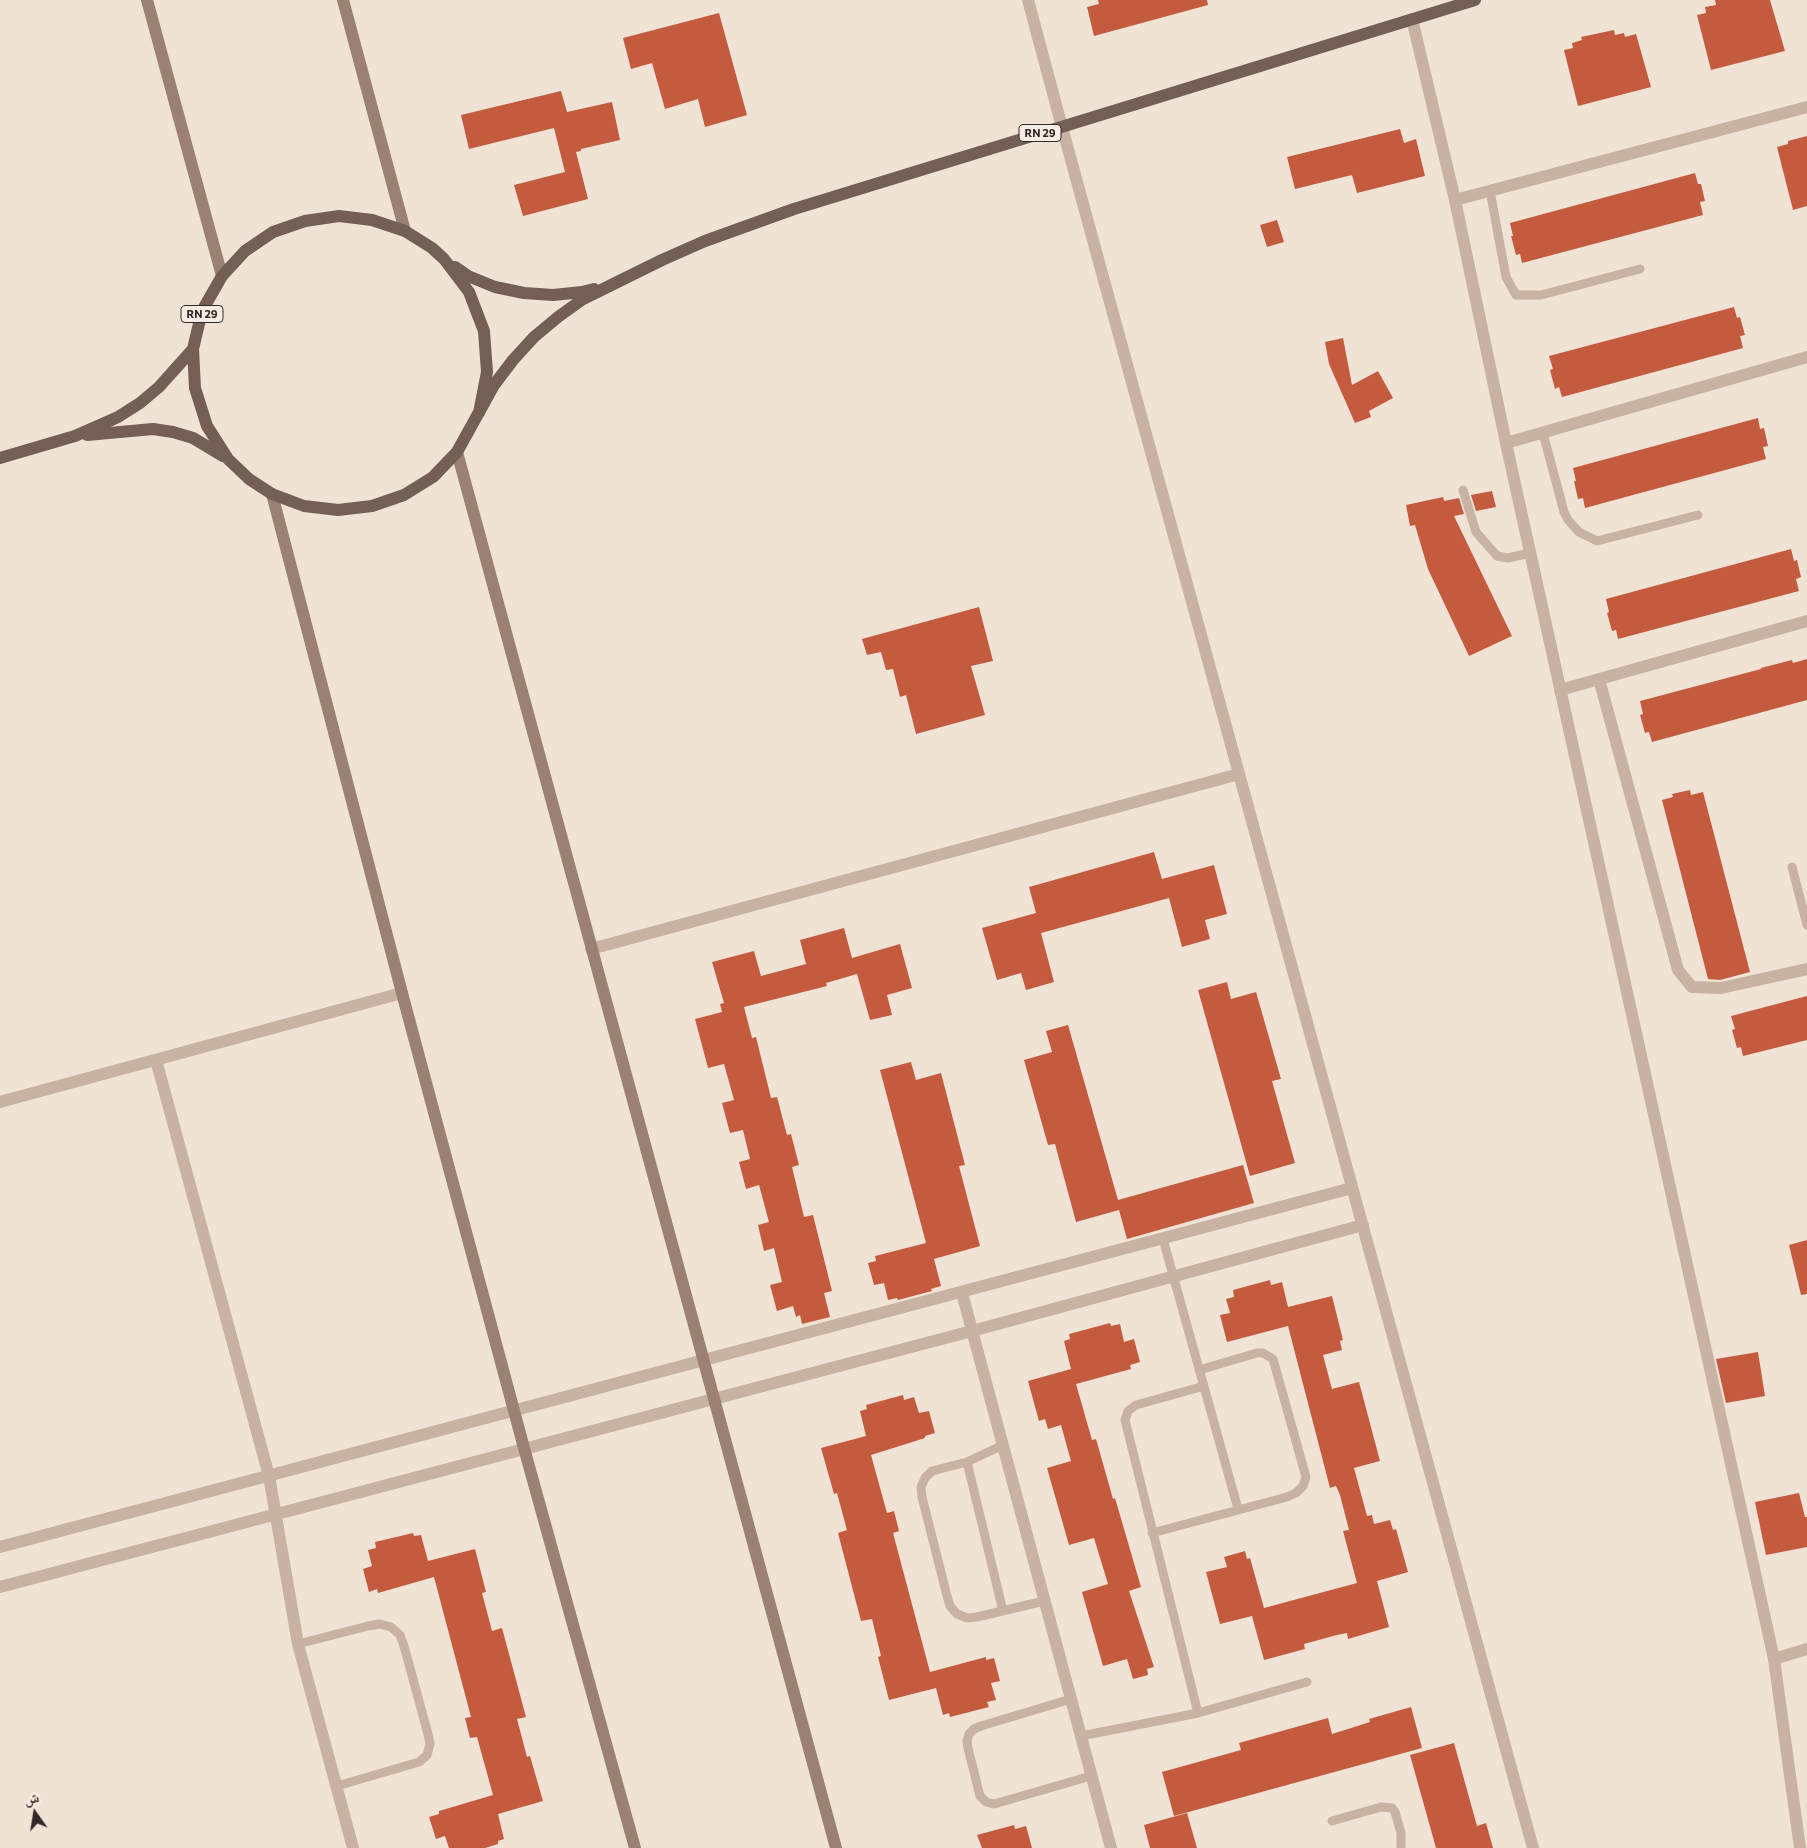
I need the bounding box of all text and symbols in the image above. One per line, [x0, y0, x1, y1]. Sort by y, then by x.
road number: RN 29 [1019, 125, 1061, 142]
road number: RN 29 [181, 306, 223, 322]
north arrow [10, 1788, 60, 1838]
text: ش [22, 1788, 41, 1808]

